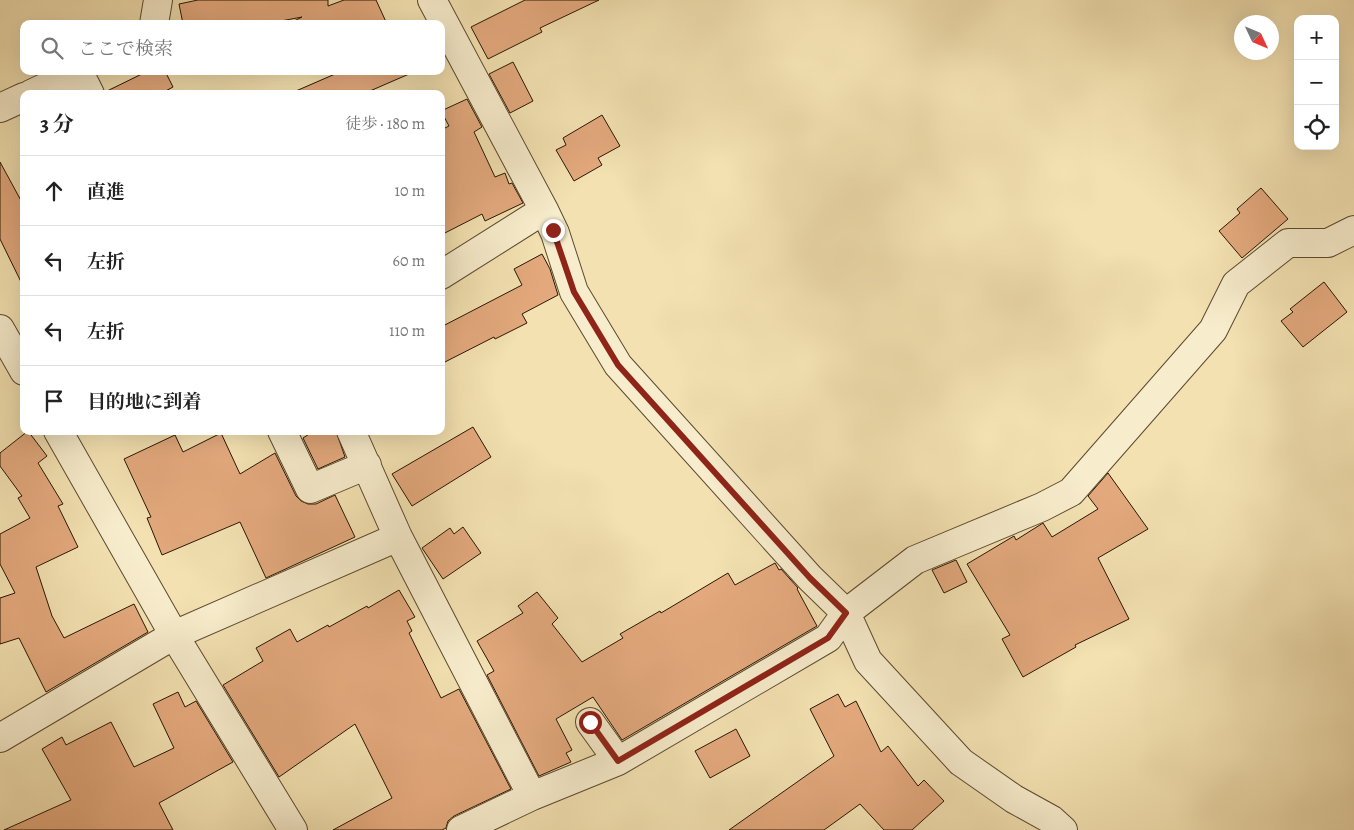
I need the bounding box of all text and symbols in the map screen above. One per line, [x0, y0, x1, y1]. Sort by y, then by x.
north arrow [1234, 15, 1279, 60]
map controls [1294, 15, 1339, 150]
button: + [1294, 15, 1339, 60]
search box [20, 20, 445, 75]
icon: search [38, 34, 66, 62]
text: ここで検索 [78, 36, 173, 62]
button: − [1294, 60, 1339, 105]
button: locate [1294, 105, 1339, 150]
text: 3 分 [40, 110, 74, 138]
text: 徒歩 · 180 m [345, 113, 425, 135]
icon: ahead [40, 177, 68, 205]
text: 直進 [87, 179, 125, 205]
text: 10 m [395, 180, 425, 202]
route end [542, 219, 565, 242]
icon: left [40, 247, 68, 275]
text: 左折 [87, 249, 125, 275]
text: 60 m [393, 250, 425, 272]
icon: left [40, 317, 68, 345]
text: 左折 [87, 319, 125, 345]
text: 110 m [389, 320, 425, 342]
icon: arrive [40, 387, 68, 415]
text: 目的地に到着 [87, 389, 201, 415]
route start [579, 711, 602, 734]

